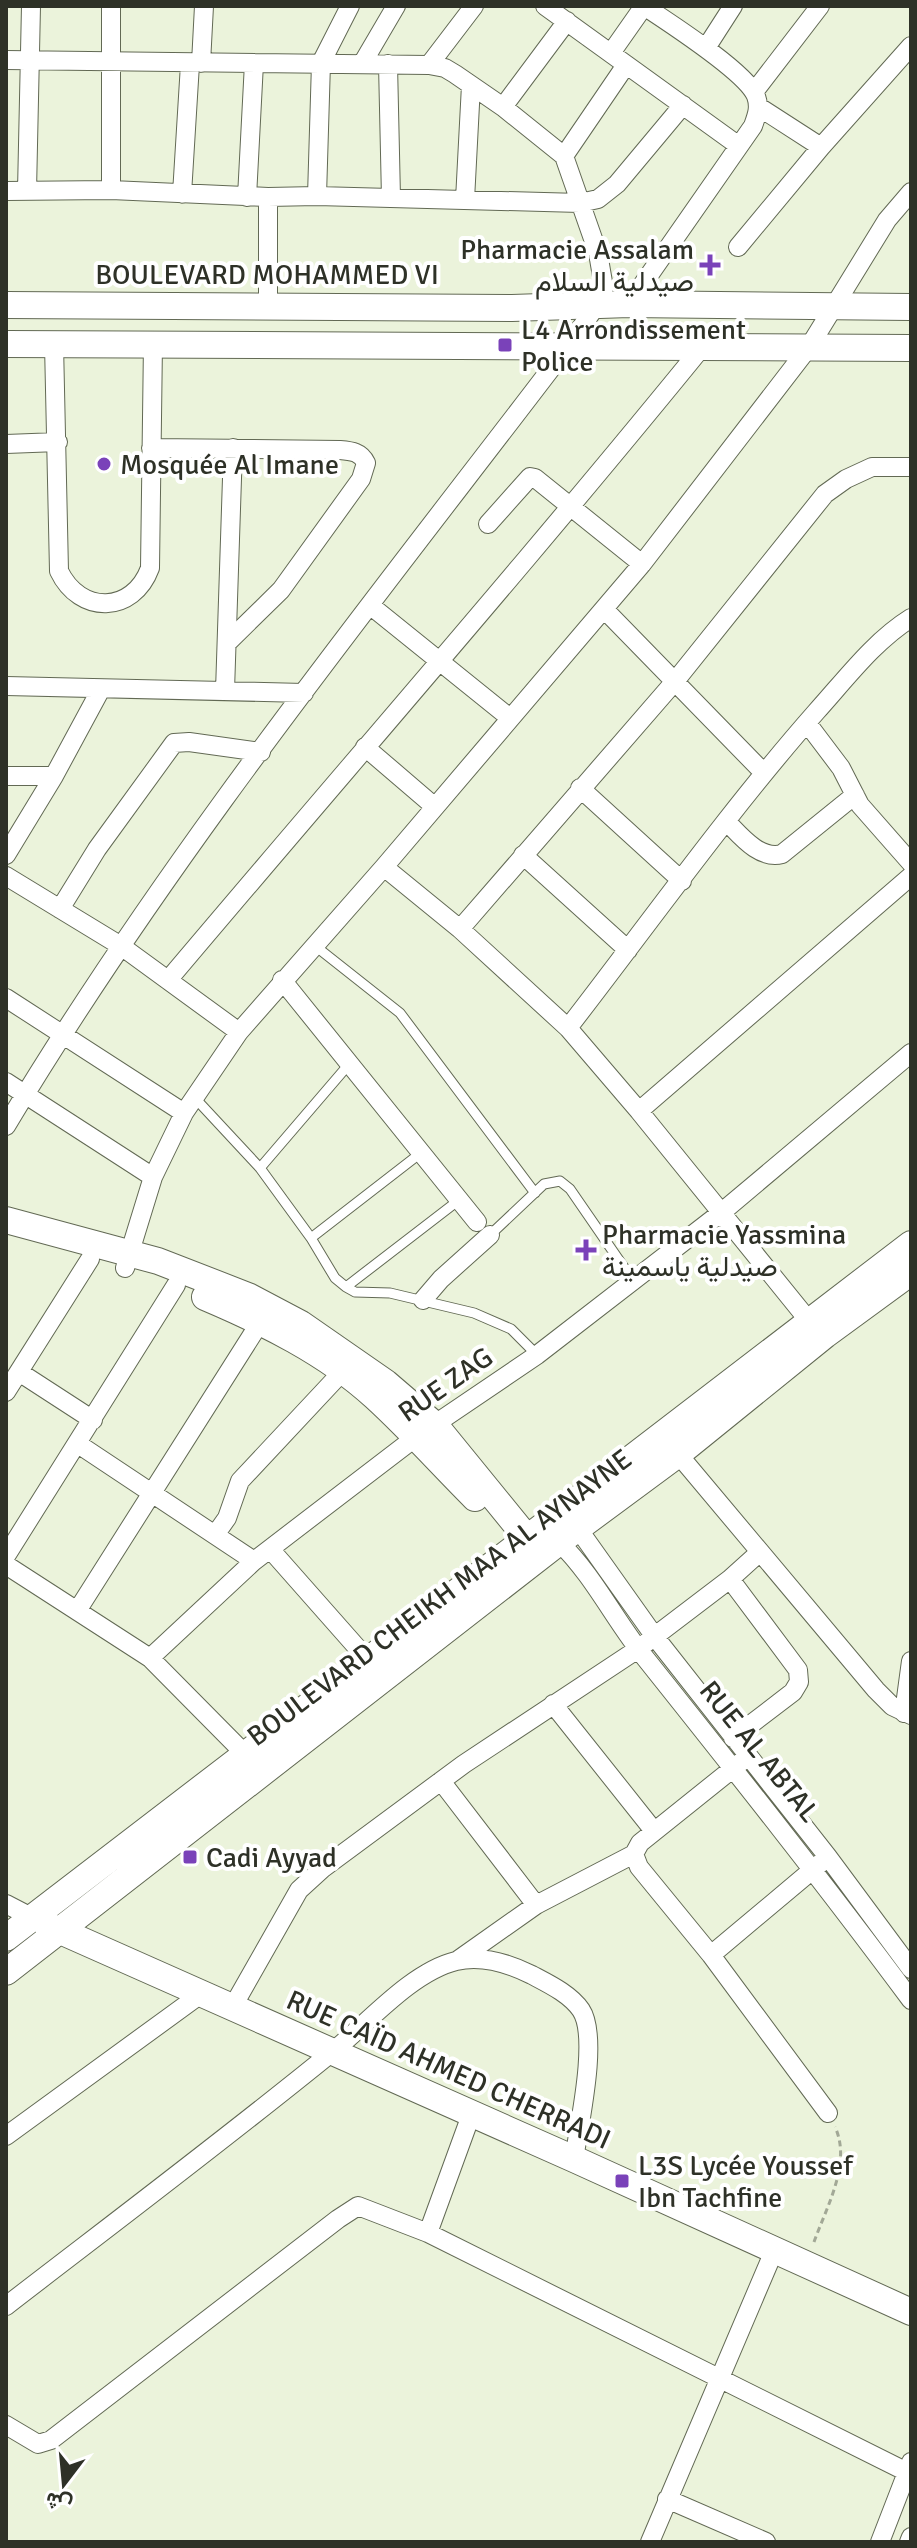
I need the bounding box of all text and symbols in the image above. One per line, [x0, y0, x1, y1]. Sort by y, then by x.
place label: Pharmacie Assalam صيدلية السلام [460, 233, 694, 300]
marker: Pharmacie Assalam صيدلية السلام [701, 256, 719, 274]
street label: BOULEVARD MOHAMMED VI [95, 258, 439, 292]
place label: L4 Arrondissement Police [521, 313, 746, 379]
marker: L4 Arrondissement Police [496, 336, 514, 354]
place label: Mosquée Al Imane [120, 448, 339, 482]
marker: Mosquée Al Imane [95, 455, 113, 473]
place label: Pharmacie Yassmina صيدلية ياسمينة [602, 1218, 846, 1284]
marker: Pharmacie Yassmina صيدلية ياسمينة [577, 1241, 595, 1259]
street label: RUE ZAG [392, 1340, 499, 1430]
street label: BOULEVARD CHEIKH MAA AL AYNAYNE [241, 1442, 639, 1754]
street label: RUE AL ABTAL [692, 1674, 826, 1829]
place label: Cadi Ayyad [206, 1841, 337, 1875]
marker: Cadi Ayyad [181, 1848, 199, 1866]
street label: RUE CAÏD AHMED CHERRADI [281, 1983, 616, 2157]
place label: L3S Lycée Youssef Ibn Tachfine [638, 2149, 854, 2215]
marker: L3S Lycée Youssef Ibn Tachfine [613, 2172, 631, 2190]
north arrow [24, 2444, 104, 2524]
text: ش [42, 2486, 75, 2519]

